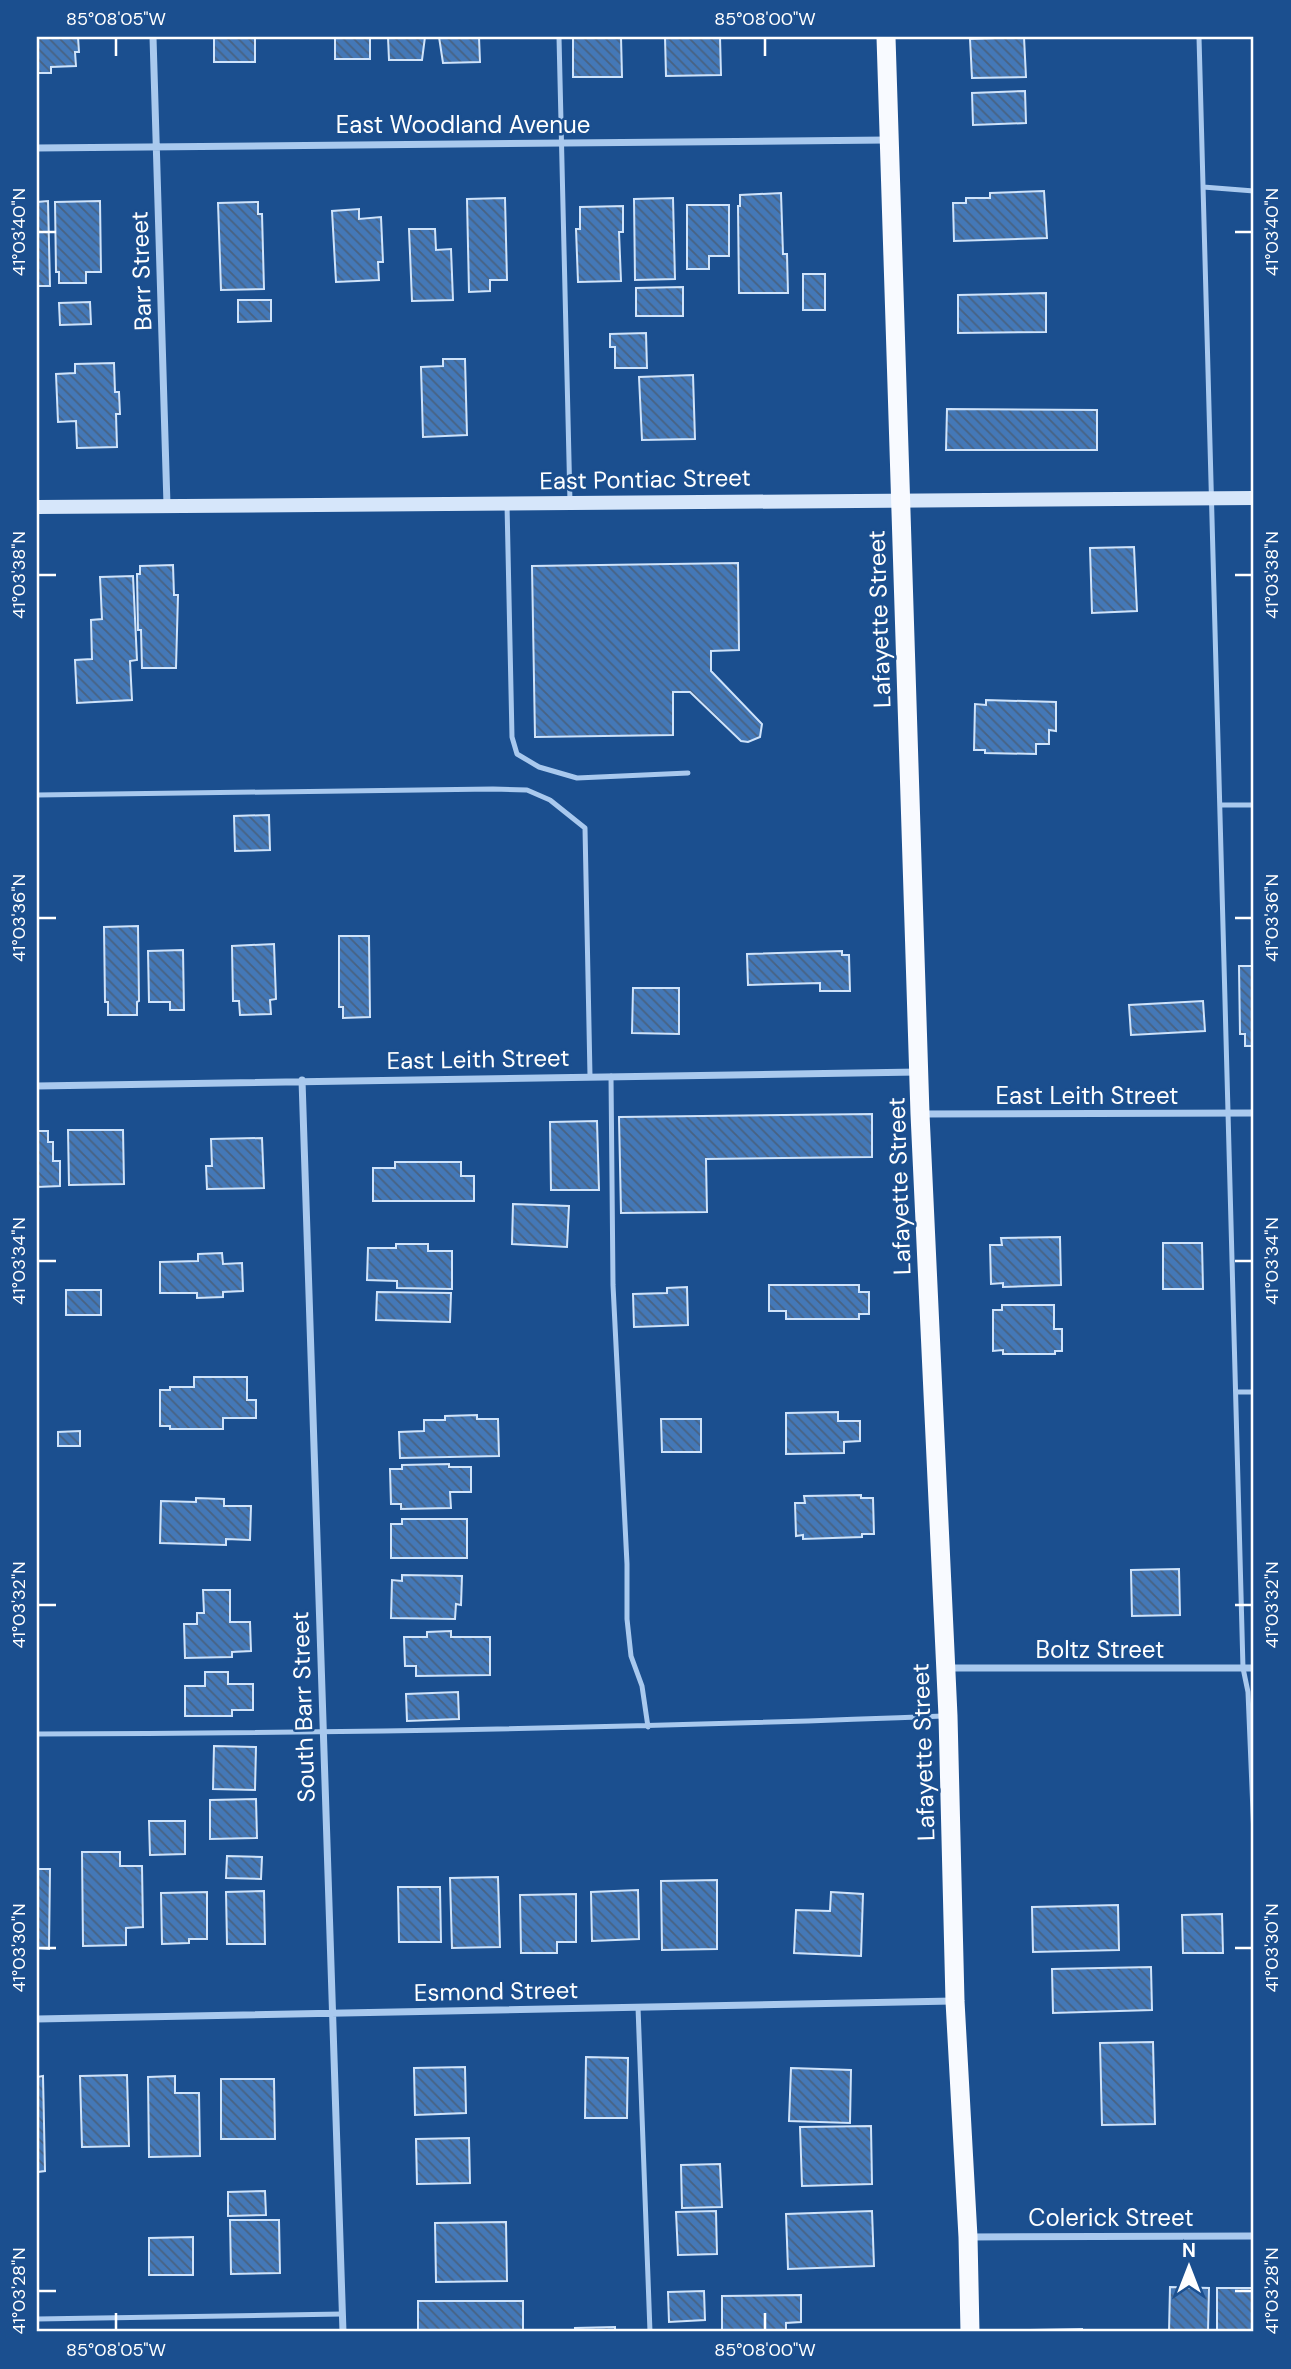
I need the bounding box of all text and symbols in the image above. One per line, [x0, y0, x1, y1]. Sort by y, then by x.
text: 85°08'05"W [66, 7, 166, 31]
text: 85°08'00"W [714, 7, 816, 31]
street label: East Woodland Avenue [336, 109, 590, 140]
text: 41°03'40"N [7, 188, 31, 276]
text: 41°03'40"N [1260, 188, 1284, 276]
street label: Barr Street [123, 211, 159, 331]
street label: East Pontiac Street [539, 462, 751, 496]
street label: Lafayette Street [860, 529, 898, 709]
text: 41°03'38"N [7, 531, 31, 619]
text: 41°03'38"N [1260, 531, 1284, 619]
text: 41°03'36"N [7, 874, 31, 962]
text: 41°03'36"N [1260, 874, 1284, 962]
street label: East Leith Street [386, 1042, 570, 1076]
street label: East Leith Street [995, 1080, 1179, 1111]
street label: Lafayette Street [880, 1096, 918, 1276]
text: 41°03'34"N [7, 1217, 31, 1305]
text: 41°03'34"N [1260, 1217, 1284, 1305]
text: 41°03'32"N [7, 1561, 31, 1649]
text: 41°03'32"N [1260, 1561, 1284, 1649]
street label: South Barr Street [284, 1611, 322, 1803]
street label: Boltz Street [1036, 1634, 1164, 1665]
street label: Lafayette Street [904, 1662, 942, 1842]
text: 41°03'30"N [7, 1903, 31, 1993]
text: 41°03'30"N [1260, 1903, 1284, 1993]
street label: Esmond Street [414, 1974, 578, 2008]
street label: Colerick Street [1028, 2202, 1194, 2233]
north arrow [1154, 2232, 1224, 2302]
text: N [1182, 2238, 1196, 2263]
text: 41°03'28"N [7, 2247, 31, 2335]
text: 41°03'28"N [1260, 2247, 1284, 2335]
text: 85°08'05"W [66, 2338, 166, 2362]
text: 85°08'00"W [714, 2338, 816, 2362]

